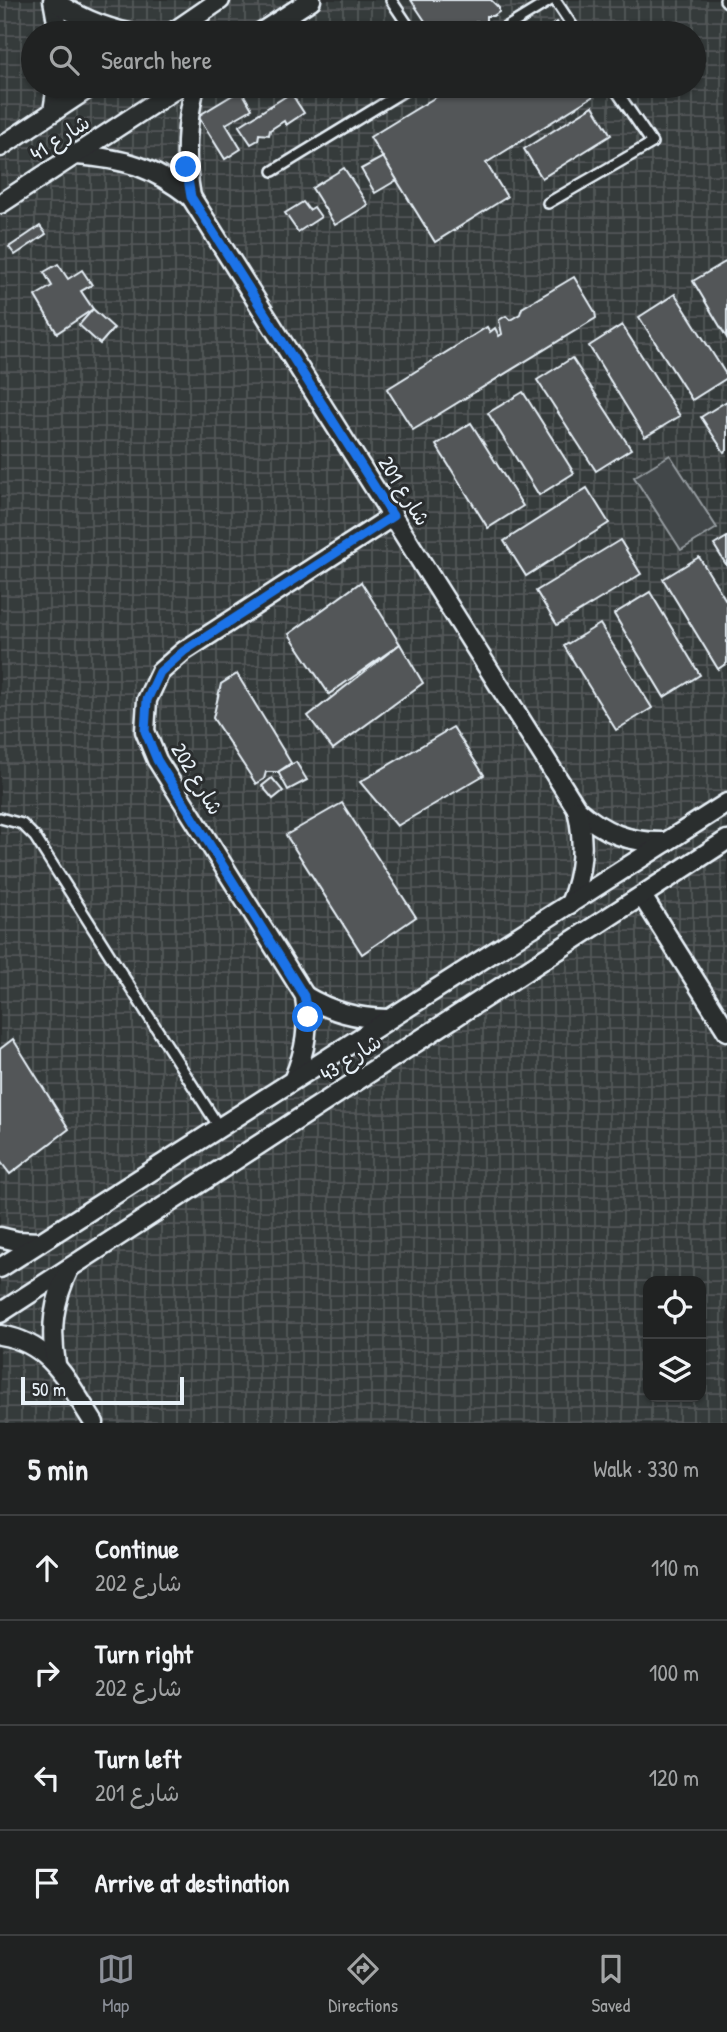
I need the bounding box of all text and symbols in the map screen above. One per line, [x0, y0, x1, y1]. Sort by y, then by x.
search box [21, 21, 706, 98]
icon: search [45, 41, 83, 79]
text: Search here [101, 42, 212, 77]
street label: شارع 41 [24, 108, 96, 168]
route end [170, 151, 201, 182]
street label: شارع 201 [371, 450, 437, 532]
street label: شارع 202 [164, 737, 230, 821]
route start [292, 1001, 323, 1032]
street label: شارع 43 [314, 1027, 388, 1089]
map controls [643, 1276, 706, 1402]
button: locate [643, 1276, 706, 1339]
button: layers [643, 1339, 706, 1402]
scale bar [21, 1374, 184, 1406]
text: 50 m [32, 1376, 66, 1402]
text: 5 min [28, 1449, 88, 1489]
text: Walk · 330 m [593, 1453, 699, 1484]
text: Continue [95, 1531, 179, 1566]
icon: ahead [28, 1549, 66, 1587]
text: 110 m [651, 1552, 699, 1583]
text: شارع 202 [95, 1567, 182, 1598]
text: Turn right [95, 1636, 193, 1671]
icon: right [28, 1654, 66, 1692]
text: 100 m [649, 1657, 699, 1688]
text: شارع 202 [95, 1672, 182, 1703]
text: Turn left [95, 1741, 181, 1776]
icon: left [28, 1759, 66, 1797]
text: 120 m [649, 1762, 699, 1793]
text: شارع 201 [95, 1777, 179, 1808]
icon: arrive [28, 1864, 66, 1902]
text: Arrive at destination [95, 1865, 290, 1900]
tab: Map [97, 1950, 135, 2018]
tab: Directions [328, 1950, 398, 2018]
tab: Saved [592, 1950, 630, 2018]

